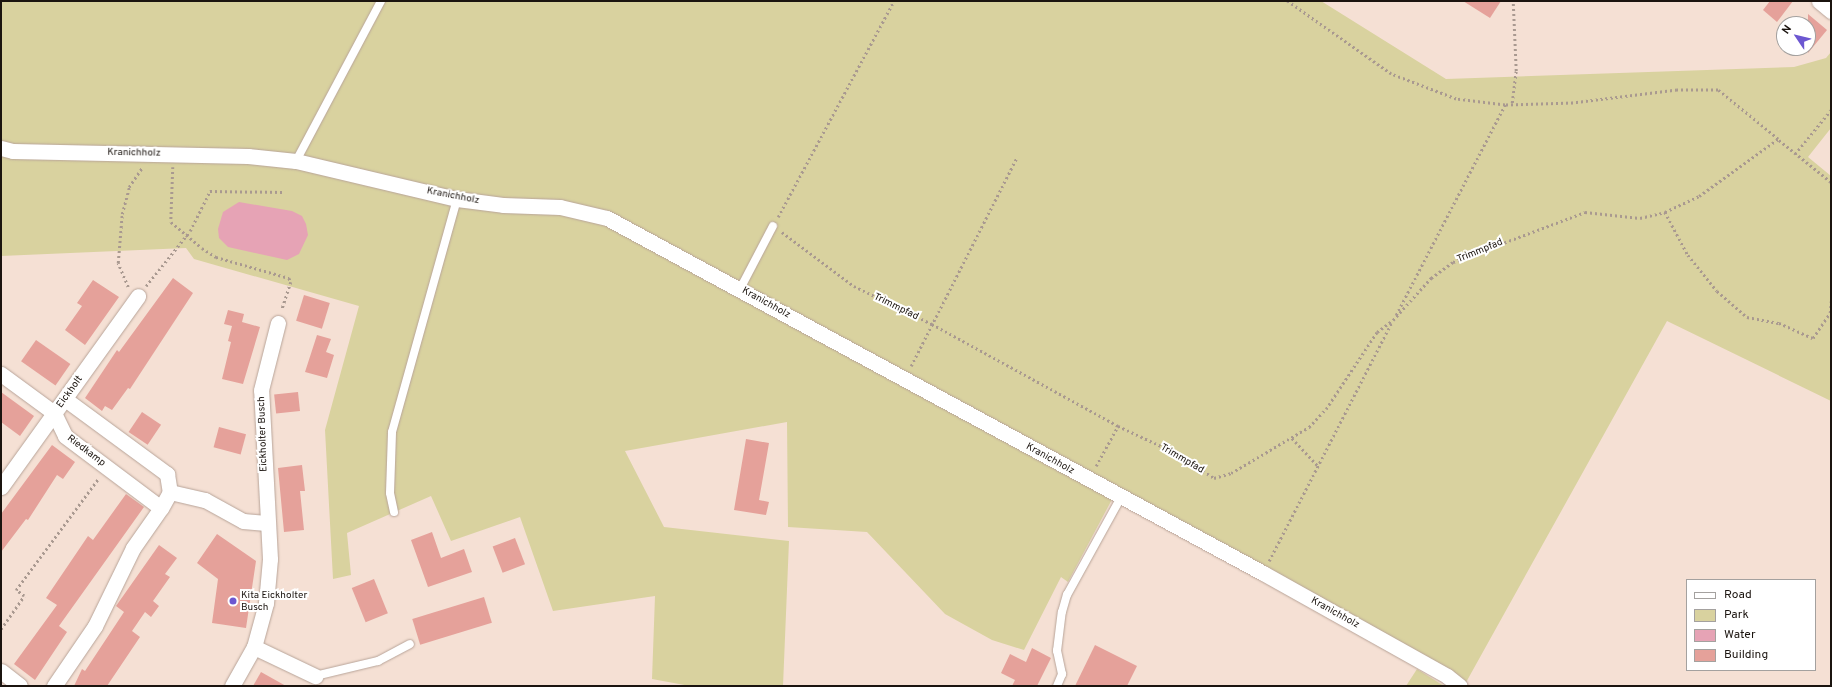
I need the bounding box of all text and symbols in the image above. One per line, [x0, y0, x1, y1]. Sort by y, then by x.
north arrow [1776, 16, 1816, 56]
text: N [1779, 22, 1795, 37]
street label: Kranichholz [107, 147, 161, 159]
street label: Kranichholz [426, 185, 480, 207]
street label: Trimmpfad [1455, 236, 1505, 266]
street label: Kranichholz [740, 285, 792, 321]
street label: Trimmpfad [872, 291, 920, 323]
street label: Eickholt [54, 374, 86, 410]
street label: Eickholter Busch [256, 396, 270, 472]
street label: Riedkamp [64, 433, 108, 469]
street label: Kranichholz [1024, 441, 1076, 477]
street label: Trimmpfad [1158, 442, 1206, 476]
legend [1686, 579, 1816, 671]
text: Road [1724, 587, 1752, 603]
place label: Kita Eickholter Busch [241, 589, 307, 612]
street label: Kranichholz [1309, 595, 1361, 631]
marker: Kita Eickholter Busch [228, 596, 238, 606]
text: Park [1724, 607, 1749, 623]
text: Water [1724, 627, 1756, 643]
text: Building [1724, 647, 1768, 663]

